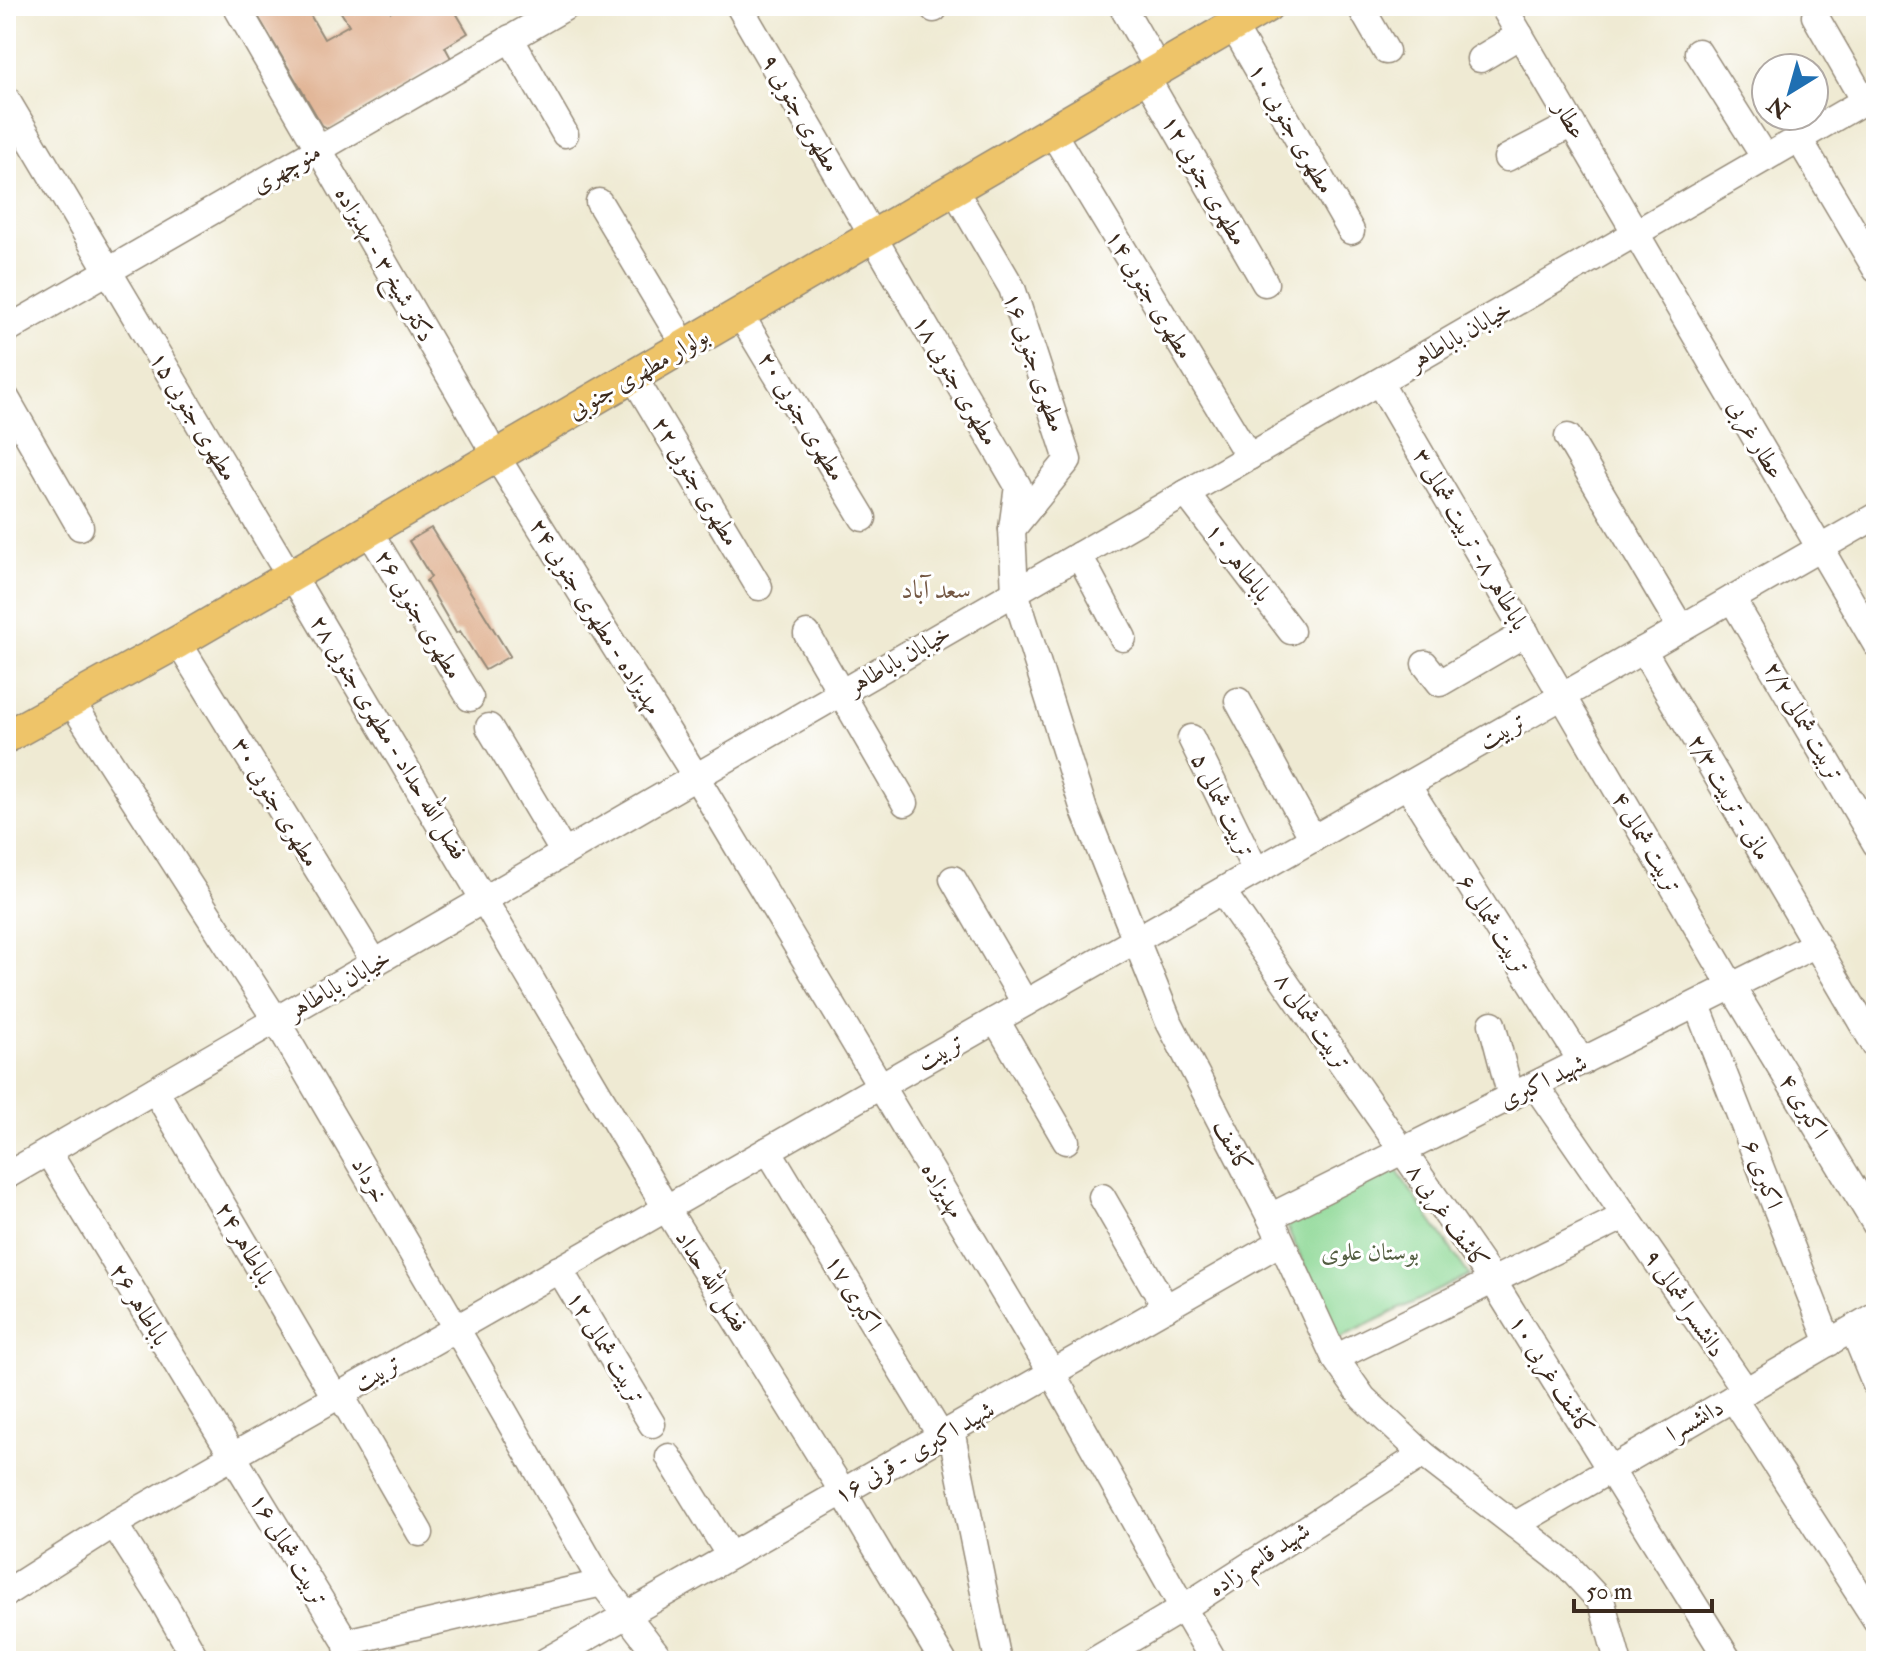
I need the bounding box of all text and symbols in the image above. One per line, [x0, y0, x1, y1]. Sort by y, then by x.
street label: مطهری جنوبی ۹ [753, 48, 847, 179]
north arrow [1750, 52, 1830, 132]
street label: مطهری جنوبی ۱۰ [1241, 57, 1342, 200]
text: N [1762, 90, 1796, 125]
street label: عطار [1545, 94, 1593, 145]
street label: مطهری جنوبی ۱۲ [1154, 109, 1255, 252]
street label: منوچهری [246, 136, 327, 201]
street label: دکتر شیخ ۳ - مهدیزاده [323, 181, 442, 350]
street label: مطهری جنوبی ۱۴ [1098, 224, 1200, 365]
street label: مطهری جنوبی ۱۶ [995, 288, 1073, 437]
street label: خیابان باباطاهر [1400, 293, 1517, 379]
street label: مطهری جنوبی ۱۸ [905, 309, 1006, 452]
street label: بولوار مطهری جنوبی [562, 320, 715, 427]
street label: مطهری جنوبی ۱۵ [142, 346, 244, 487]
street label: مطهری جنوبی ۲۰ [750, 346, 852, 487]
street label: عطار غربی [1719, 394, 1791, 485]
street label: مطهری جنوبی ۲۲ [644, 411, 746, 552]
street label: باباطاهر ۸- تربیت شمالی ۳ [1406, 443, 1535, 636]
street label: مهدیزاده - مطهری جنوبی ۲۴ [522, 512, 669, 721]
street label: باباطاهر ۱۰ [1199, 516, 1278, 608]
street label: مطهری جنوبی ۲۶ [367, 544, 469, 685]
district label: سعد آباد [901, 574, 971, 606]
street label: فضل الله حداد - مطهری جنوبی ۲۸ [302, 607, 478, 866]
street label: خیابان باباطاهر [839, 617, 956, 703]
street label: تربیت شمالی ۲/۲ [1757, 656, 1850, 787]
street label: تربیت [1473, 706, 1531, 757]
street label: مانی - تربیت ۲/۳ [1681, 728, 1778, 866]
street label: مطهری جنوبی ۳۰ [224, 732, 326, 873]
street label: تربیت شمالی ۵ [1184, 748, 1261, 863]
street label: تربیت شمالی ۴ [1605, 786, 1688, 899]
street label: تربیت شمالی ۶ [1451, 868, 1537, 980]
street label: خیابان باباطاهر [279, 942, 396, 1028]
street label: تربیت شمالی ۸ [1268, 966, 1358, 1076]
street label: تربیت [911, 1027, 969, 1078]
street label: شهید اکبری [1494, 1047, 1592, 1116]
street label: اکبری ۴ [1772, 1068, 1835, 1145]
street label: کاشف [1206, 1114, 1259, 1178]
street label: اکبری ۶ [1735, 1135, 1790, 1213]
street label: خرداد [344, 1152, 395, 1209]
street label: مهدیزاده [914, 1156, 971, 1224]
street label: کاشف غربی ۸ [1399, 1157, 1496, 1276]
street label: باباطاهر ۲۴ [208, 1196, 281, 1291]
street label: فضل الله حداد [667, 1222, 759, 1339]
park label: بوستان علوی [1321, 1237, 1419, 1268]
street label: دانشسرا شمالی ۹ [1637, 1243, 1732, 1363]
street label: اکبری ۱۷ [818, 1249, 889, 1338]
street label: باباطاهر ۲۶ [103, 1257, 176, 1351]
street label: تربیت شمالی ۱۲ [560, 1285, 652, 1410]
street label: کاشف غربی ۱۰ [1501, 1309, 1601, 1442]
street label: تربیت [348, 1348, 406, 1399]
street label: دانشسرا [1661, 1392, 1729, 1449]
street label: شهید اکبری - قرنی ۱۶ [828, 1394, 1000, 1511]
street label: تربیت شمالی ۱۶ [243, 1487, 335, 1612]
street label: شهید قاسم زاده [1202, 1515, 1320, 1611]
scale bar [1574, 1563, 1712, 1613]
text: 50 m [1586, 1576, 1633, 1607]

